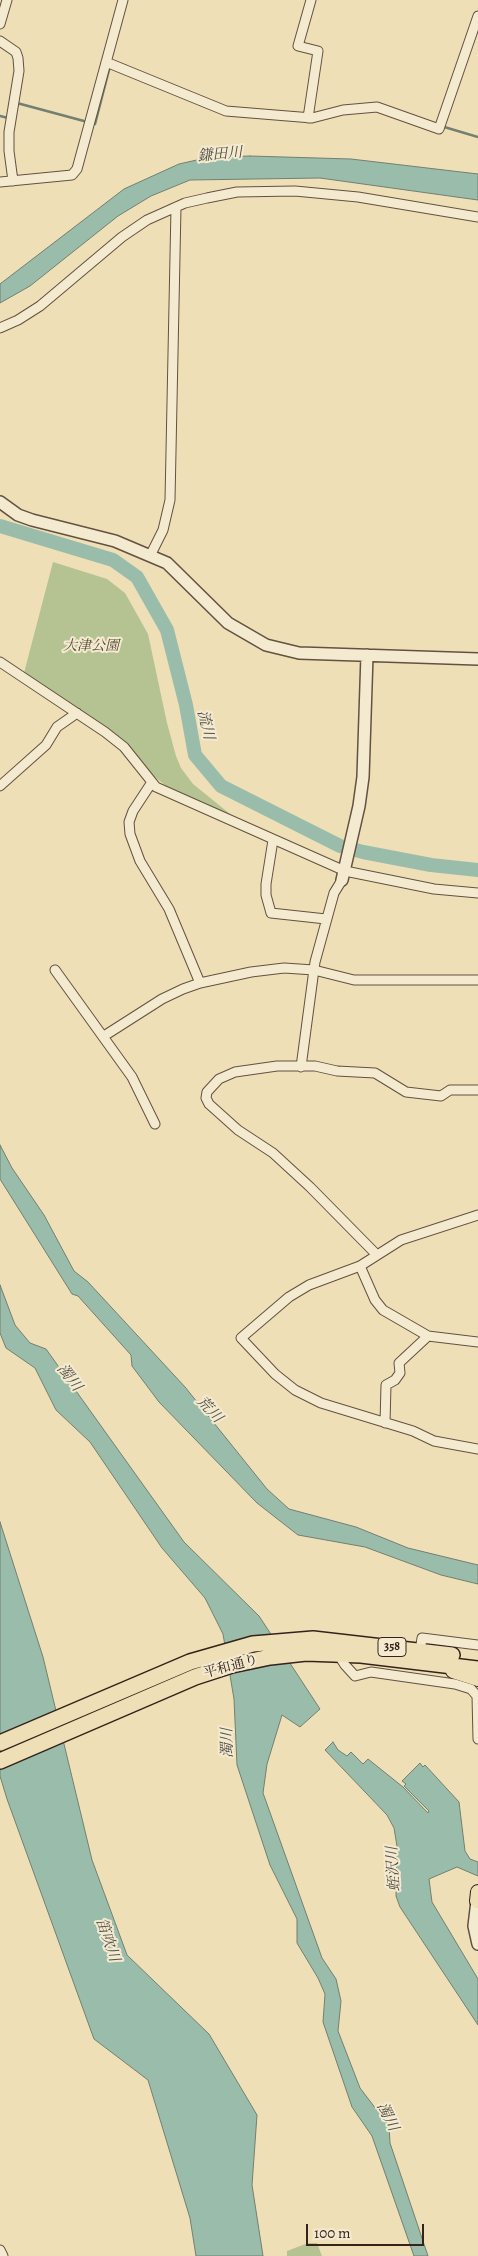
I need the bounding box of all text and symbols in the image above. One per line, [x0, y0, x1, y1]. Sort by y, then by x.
water label: 鎌田川 [197, 144, 243, 166]
park label: 大津公園 [63, 639, 119, 655]
water label: 流川 [193, 708, 217, 742]
water label: 濁川 [53, 1361, 85, 1395]
water label: 荒川 [192, 1393, 226, 1427]
road number: 358 [378, 1638, 406, 1656]
street label: 平和通り [202, 1652, 260, 1682]
water label: 濁川 [219, 1728, 237, 1758]
water label: 蛭沢川 [384, 1846, 404, 1892]
water label: 笛吹川 [91, 1916, 123, 1964]
water label: 濁川 [372, 2100, 402, 2134]
scale bar [308, 2214, 426, 2246]
text: 100 m [314, 2223, 351, 2243]

